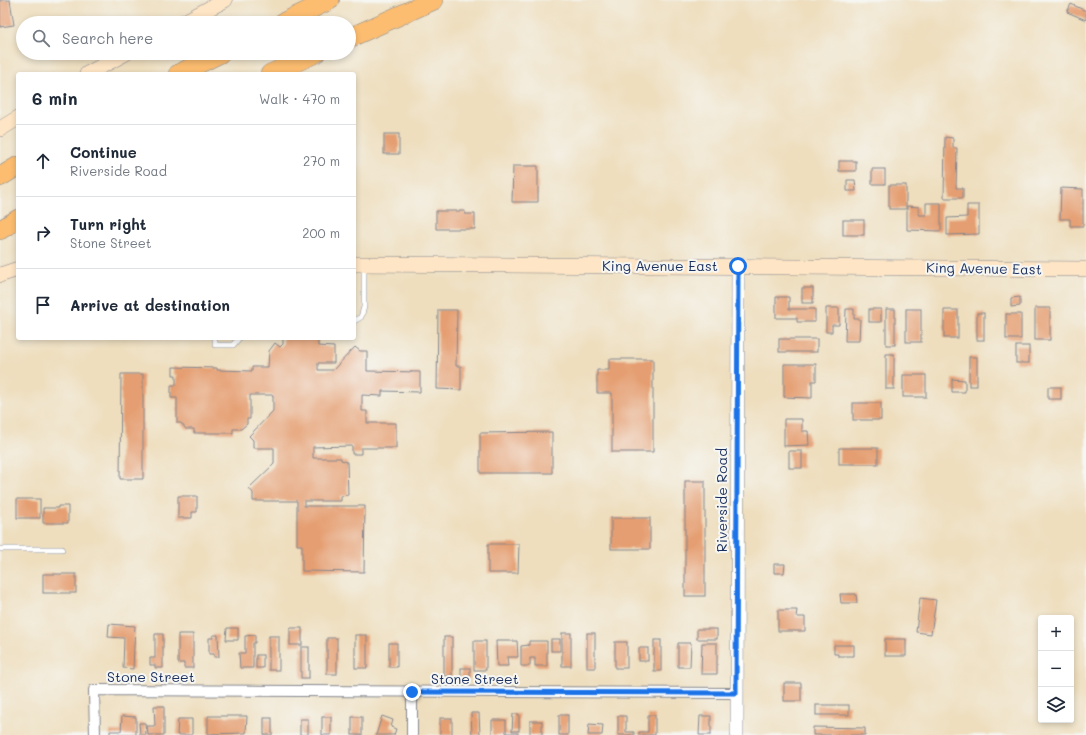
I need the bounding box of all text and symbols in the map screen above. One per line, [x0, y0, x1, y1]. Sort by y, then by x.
search box [16, 16, 356, 60]
icon: search [30, 27, 52, 49]
text: Search here [62, 28, 153, 48]
text: 6 min [32, 87, 77, 109]
text: Walk · 470 m [259, 90, 340, 107]
text: Continue [70, 142, 137, 162]
icon: ahead [32, 150, 54, 172]
text: 270 m [303, 152, 340, 169]
text: Riverside Road [70, 162, 167, 179]
text: Turn right [70, 214, 147, 234]
icon: right [32, 222, 54, 244]
text: 200 m [302, 224, 340, 241]
text: Stone Street [70, 234, 152, 251]
street label: King Avenue East [602, 256, 718, 275]
route start [729, 257, 747, 275]
street label: King Avenue East [926, 257, 1042, 279]
icon: arrive [32, 294, 54, 316]
text: Arrive at destination [70, 295, 230, 315]
street label: Riverside Road [712, 448, 731, 552]
map controls [1038, 615, 1074, 723]
button: + [1038, 615, 1074, 651]
button: − [1038, 651, 1074, 687]
street label: Stone Street [107, 667, 195, 686]
street label: Stone Street [431, 669, 519, 688]
route end [403, 683, 421, 701]
button: layers [1038, 687, 1074, 723]

